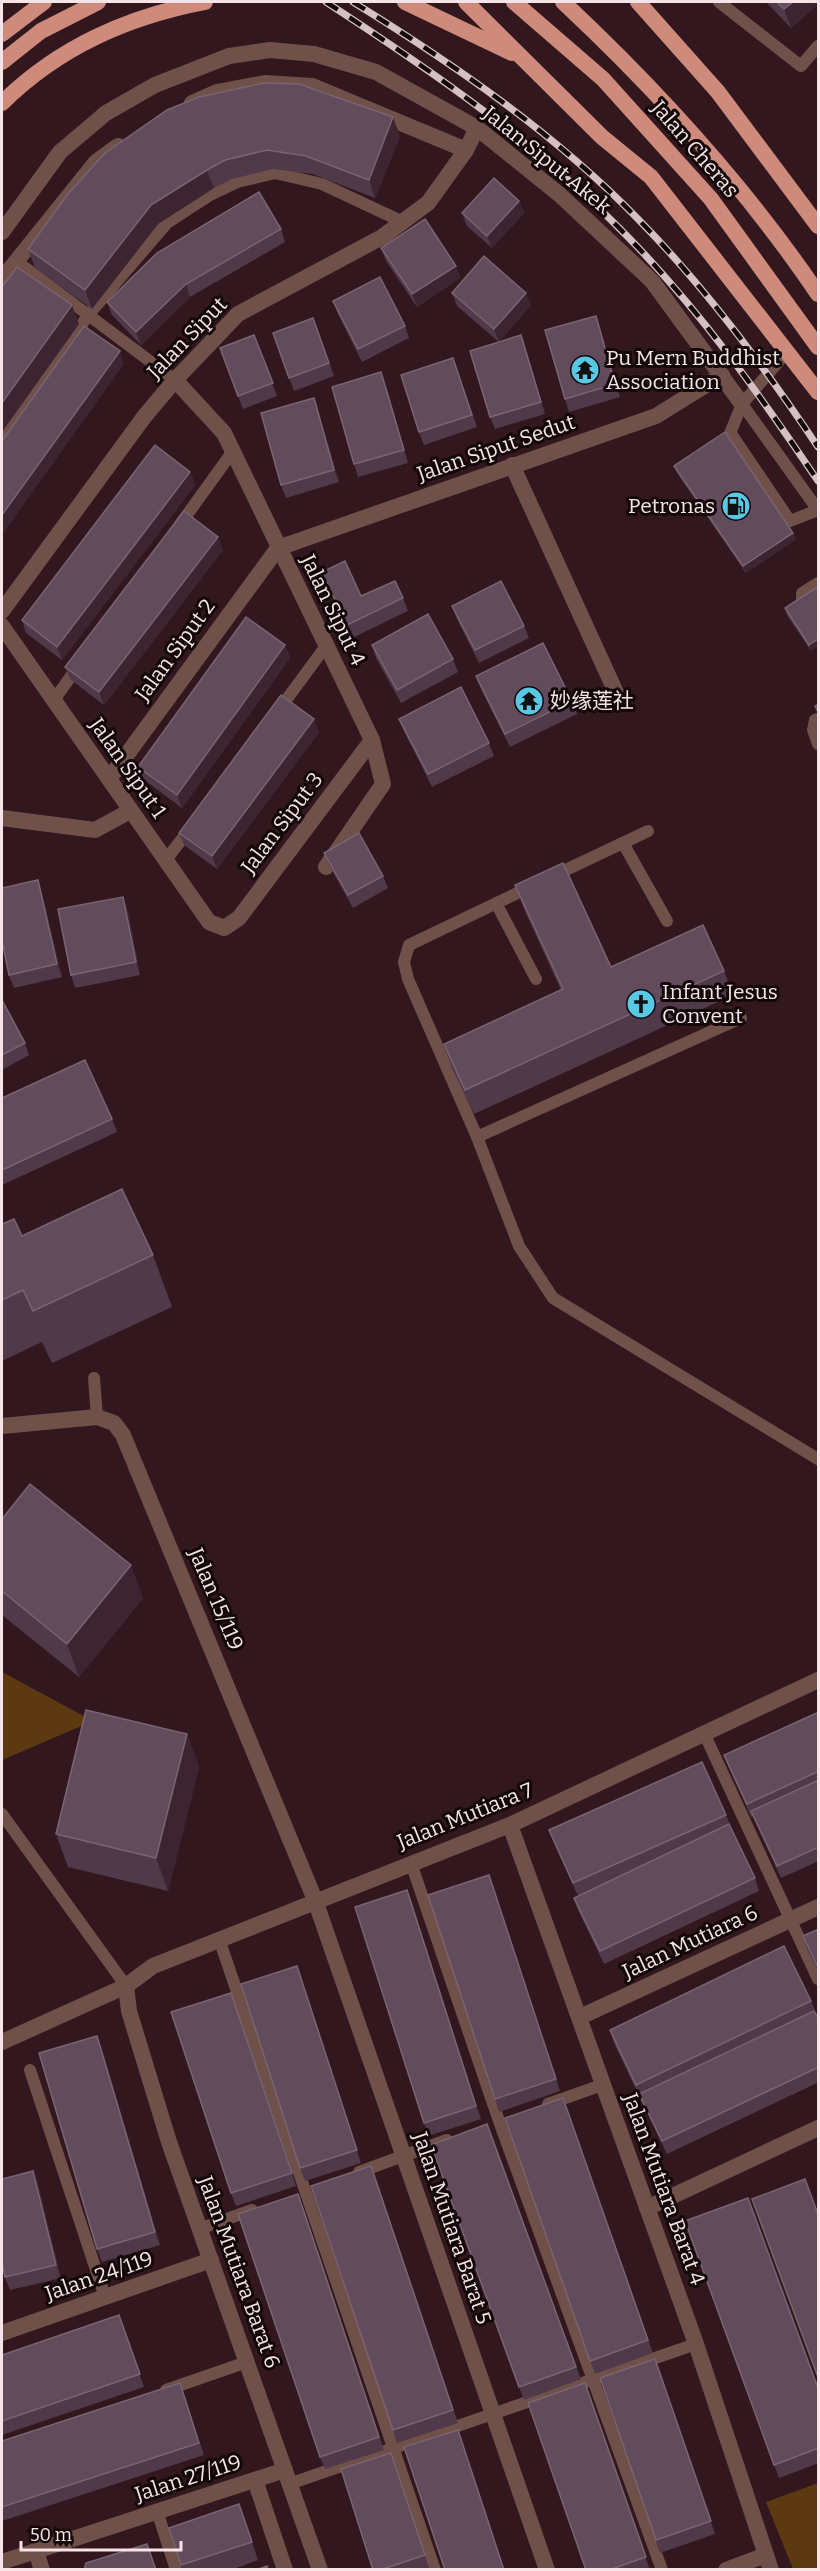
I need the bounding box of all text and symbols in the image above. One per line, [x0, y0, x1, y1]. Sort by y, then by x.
street label: Jalan Cheras [645, 94, 744, 203]
street label: Jalan Siput Akek [477, 100, 616, 220]
street label: Jalan Siput [141, 291, 233, 385]
place label: Pu Mern Buddhist Association [606, 345, 780, 395]
temple icon: Pu Mern Buddhist Association [569, 354, 601, 386]
street label: Jalan Siput Sedut [413, 409, 579, 488]
fuel station icon: Petronas [720, 490, 752, 522]
place label: Petronas [628, 493, 715, 519]
street label: Jalan Siput 4 [294, 549, 371, 670]
street label: Jalan Siput 2 [129, 594, 221, 707]
temple icon: 妙缘莲社 [513, 685, 545, 717]
place label: 妙缘莲社 [550, 688, 634, 714]
street label: Jalan Siput 1 [83, 712, 172, 824]
street label: Jalan Siput 3 [235, 767, 329, 880]
place label: Infant Jesus Convent [662, 979, 778, 1029]
church icon: Infant Jesus Convent [625, 988, 657, 1020]
street label: Jalan 15/119 [182, 1543, 249, 1654]
street label: Jalan Mutiara 7 [392, 1777, 537, 1855]
street label: Jalan Mutiara 6 [617, 1899, 762, 1985]
street label: Jalan Mutiara Barat 4 [617, 2088, 711, 2289]
street label: Jalan Mutiara Barat 5 [407, 2128, 497, 2327]
street label: Jalan Mutiara Barat 6 [192, 2171, 286, 2372]
street label: Jalan 24/119 [41, 2245, 156, 2307]
street label: Jalan 27/119 [131, 2449, 245, 2508]
scale bar [21, 2514, 182, 2552]
text: 50 m [30, 2524, 72, 2546]

